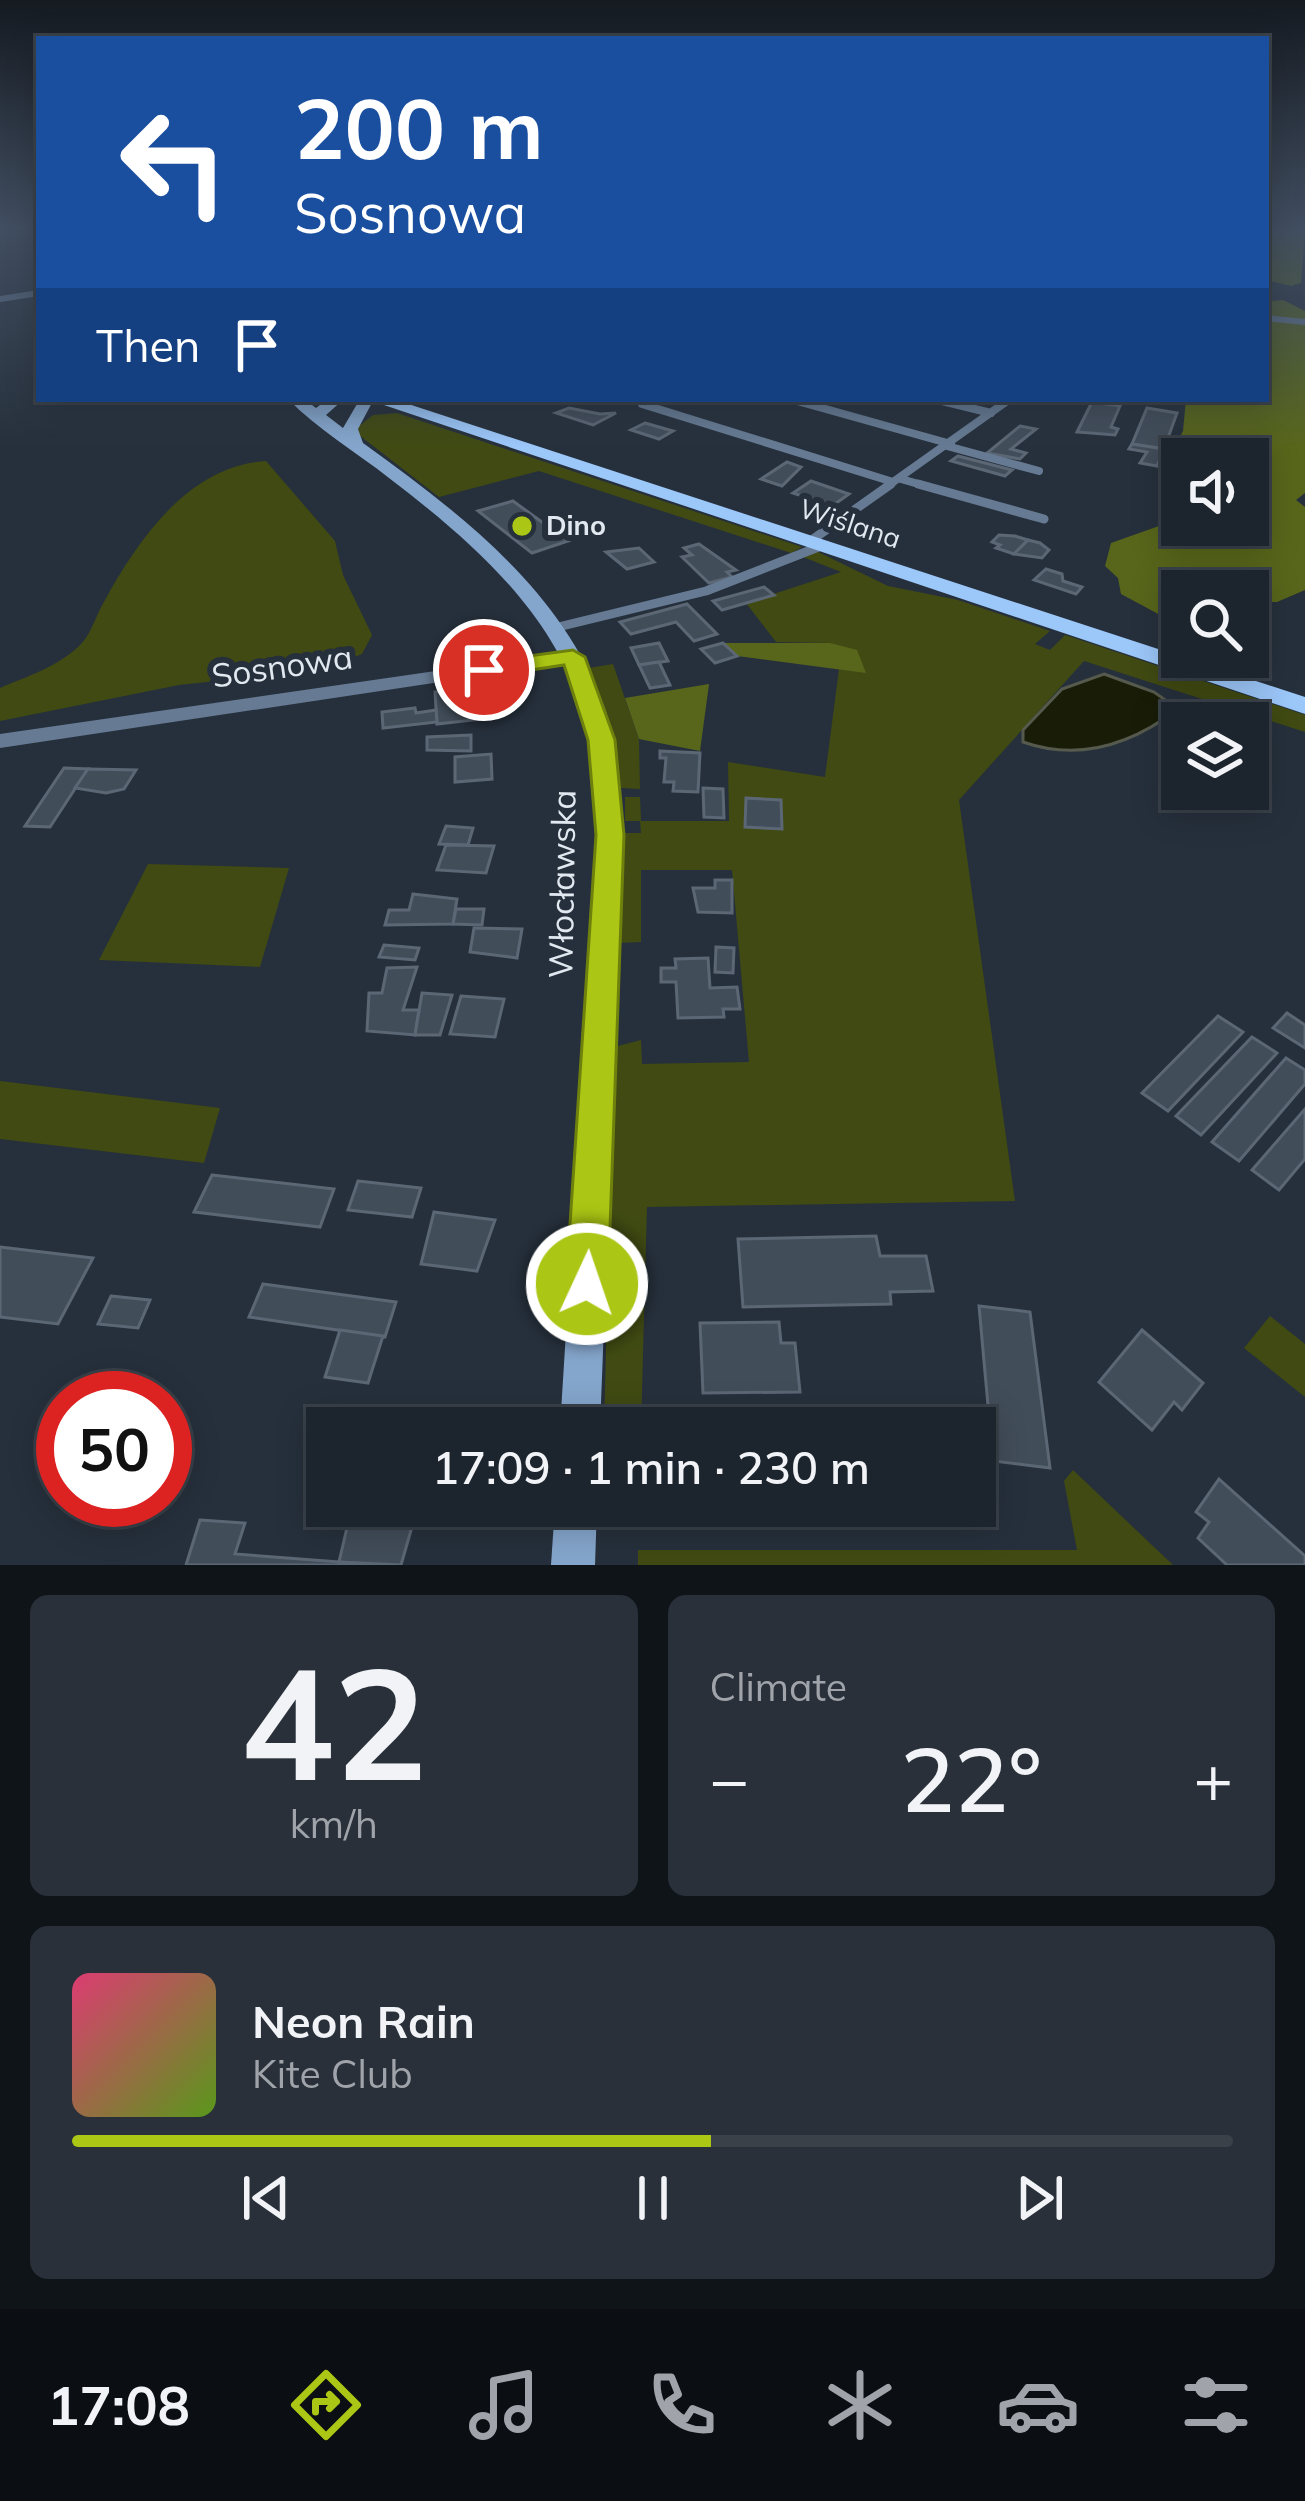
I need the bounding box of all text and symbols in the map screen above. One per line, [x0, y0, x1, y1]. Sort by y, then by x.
text: 200 m [294, 75, 544, 180]
icon: left [96, 84, 252, 240]
text: Sosnowa [294, 179, 526, 247]
icon: arrive [224, 312, 290, 378]
text: Then [96, 317, 200, 373]
map controls [1161, 438, 1269, 810]
button: sound [1161, 438, 1269, 546]
street label: Wiślana [795, 491, 905, 555]
place label: Dino [546, 508, 606, 542]
marker: Dino [509, 513, 535, 539]
button: search [1161, 570, 1269, 678]
pin [433, 619, 535, 721]
street label: Sosnowa [209, 635, 355, 696]
icon: arrive [451, 637, 517, 703]
button: layers [1161, 702, 1269, 810]
street label: Włocławska [539, 789, 584, 979]
position arrow [524, 1221, 650, 1347]
speed limit sign: 50 [36, 1371, 192, 1527]
text: 17:09 · 1 min · 230 m [432, 1439, 870, 1495]
text: 42 [240, 1623, 427, 1819]
text: Climate [710, 1662, 847, 1711]
text: 22° [900, 1722, 1042, 1835]
text: − [710, 1737, 749, 1820]
text: + [1193, 1737, 1233, 1820]
text: km/h [290, 1799, 378, 1848]
text: Neon Rain [252, 1993, 475, 2049]
text: Kite Club [252, 2049, 413, 2098]
icon: previous [233, 2165, 299, 2231]
icon: pause [620, 2165, 686, 2231]
icon: next [1007, 2165, 1073, 2231]
icon: directions [284, 2363, 368, 2447]
icon: music [462, 2363, 546, 2447]
icon: phone [640, 2363, 724, 2447]
icon: climate [818, 2363, 902, 2447]
icon: car [996, 2363, 1080, 2447]
icon: filters [1174, 2363, 1258, 2447]
text: 17:08 [47, 2371, 190, 2439]

